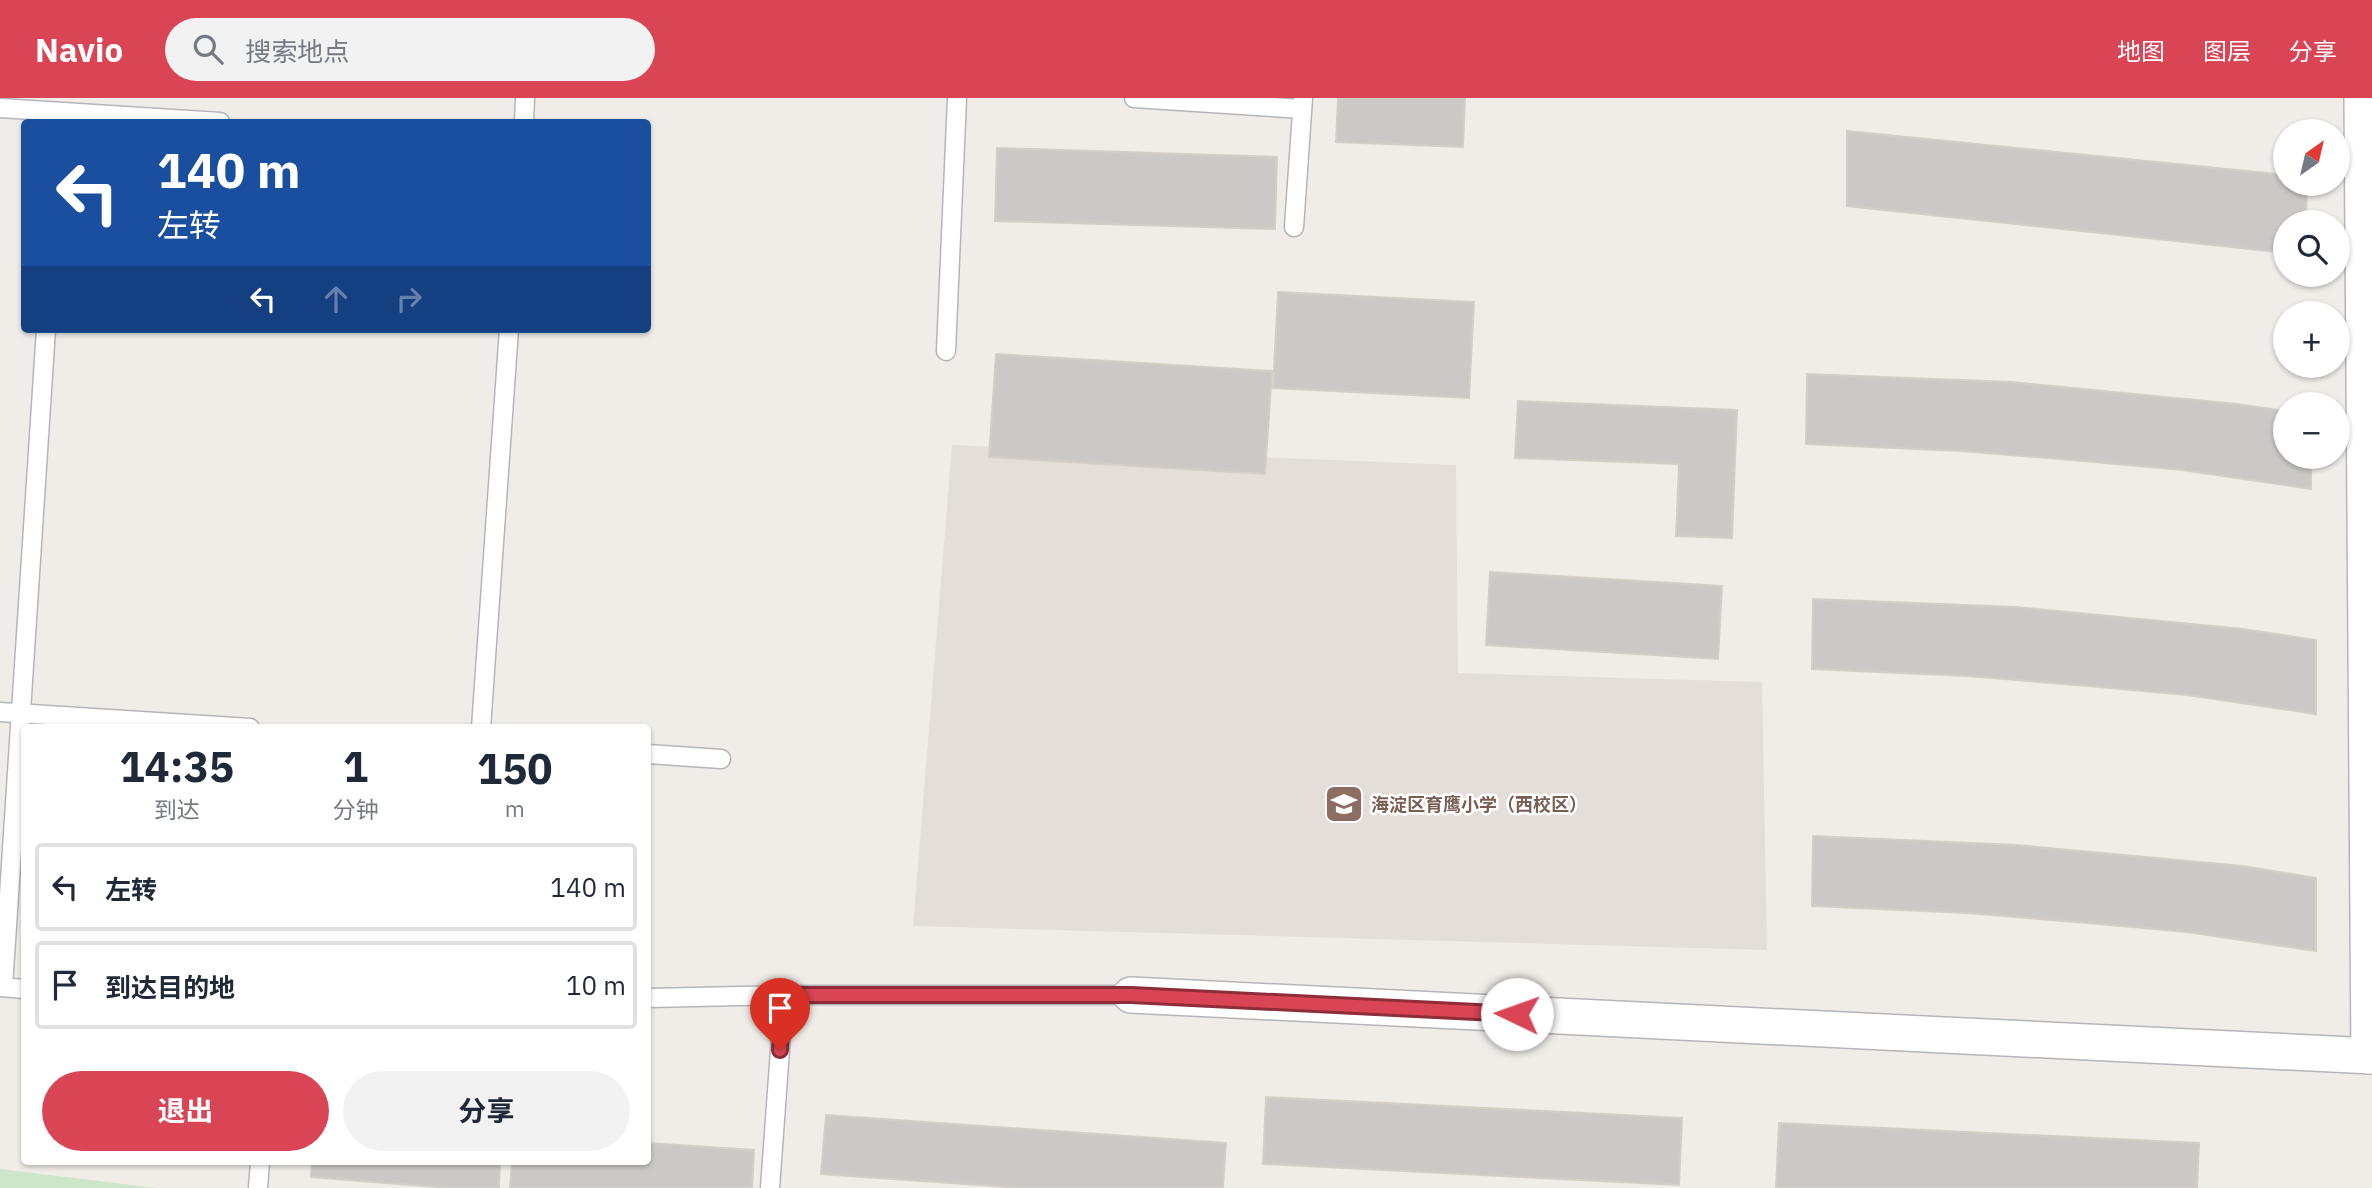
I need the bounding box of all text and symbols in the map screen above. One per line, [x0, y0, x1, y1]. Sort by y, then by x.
search box [165, 18, 655, 81]
text: Navio [35, 28, 123, 71]
icon: search [189, 30, 227, 68]
text: 搜索地点 [245, 34, 349, 68]
text: 地图 [2117, 35, 2165, 67]
text: 图层 [2203, 35, 2251, 67]
text: 分享 [2289, 35, 2337, 67]
north arrow [2273, 119, 2350, 196]
map controls [2273, 119, 2350, 469]
text: 140 m [157, 138, 301, 201]
icon: left [42, 147, 133, 238]
text: 左转 [157, 204, 221, 246]
button: search [2273, 210, 2350, 287]
icon: left [244, 280, 282, 318]
icon: ahead [317, 280, 355, 318]
icon: right [390, 280, 428, 318]
button: + [2273, 301, 2350, 378]
button: − [2273, 392, 2350, 469]
text: 14:35 [119, 739, 234, 794]
text: 1 [343, 739, 368, 794]
text: 150 [477, 741, 553, 796]
school or university icon: 海淀区育鹰小学（西校区） [1323, 783, 1365, 825]
text: m [505, 793, 525, 823]
place label: 海淀区育鹰小学（西校区） [1371, 793, 1587, 816]
text: 到达 [154, 794, 200, 824]
text: 分钟 [333, 794, 379, 824]
icon: left [46, 868, 84, 906]
text: 140 m [550, 870, 626, 904]
text: 左转 [105, 872, 157, 906]
icon: arrive [46, 966, 84, 1004]
text: 10 m [566, 968, 626, 1002]
text: 到达目的地 [105, 970, 235, 1004]
position arrow [1480, 977, 1554, 1051]
pin [750, 978, 810, 1050]
icon: arrive [761, 989, 799, 1027]
button: 退出 [42, 1071, 329, 1151]
button: 分享 [343, 1071, 630, 1151]

